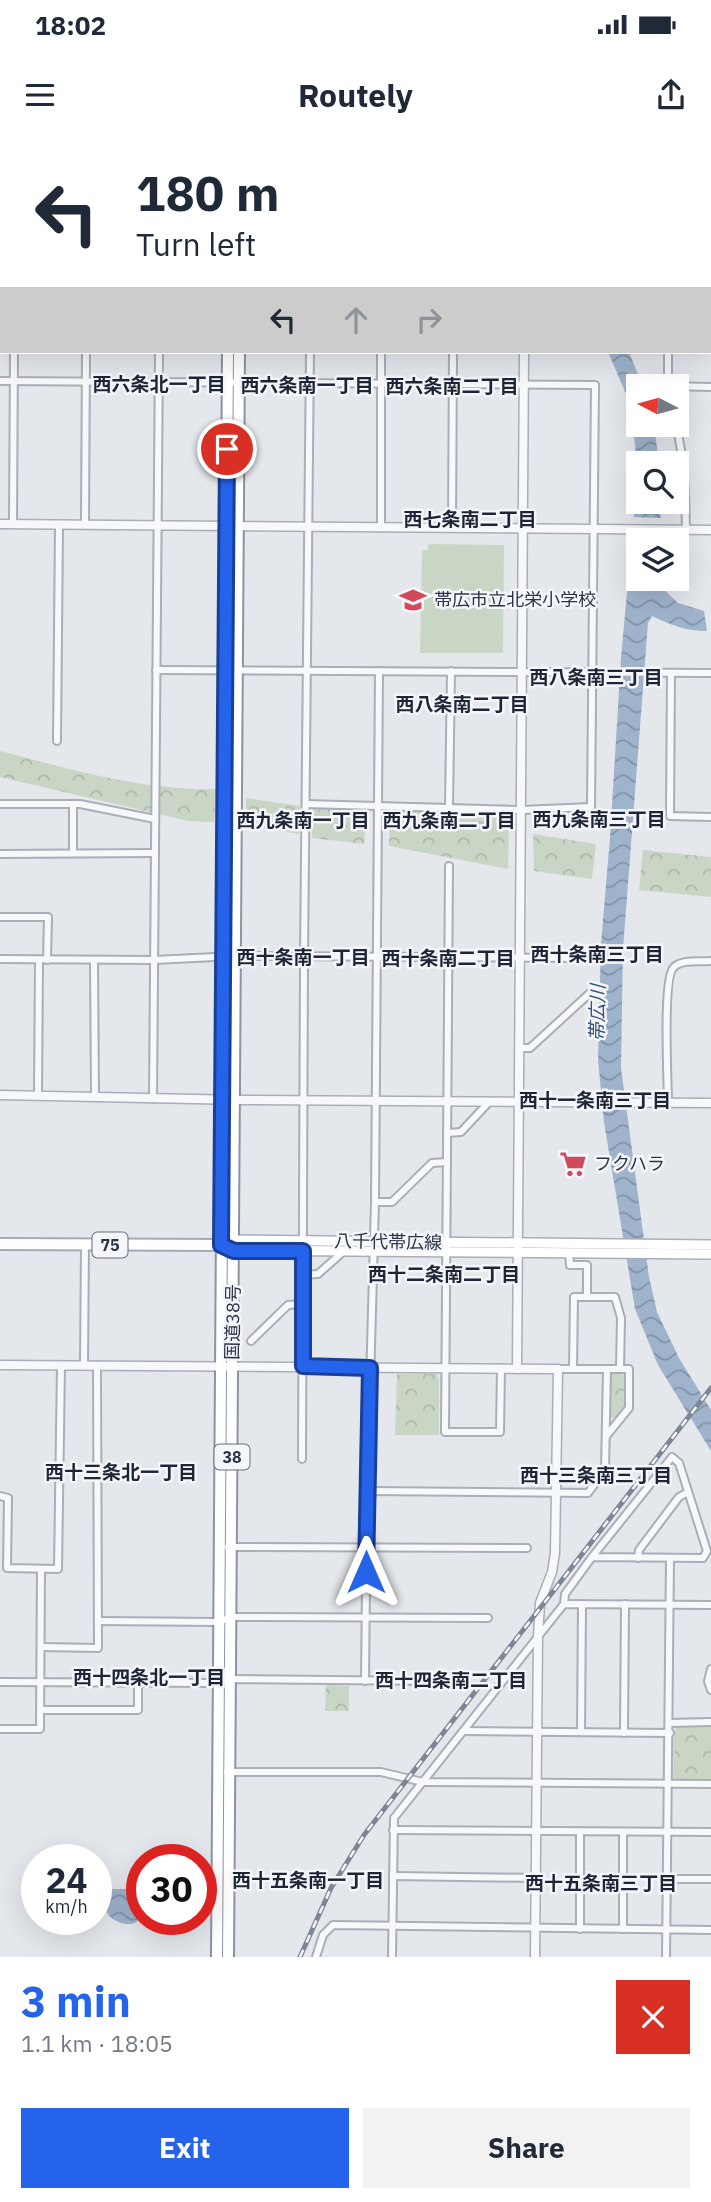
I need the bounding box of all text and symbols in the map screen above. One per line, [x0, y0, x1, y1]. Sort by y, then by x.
text: 18:02 [35, 8, 106, 42]
text: Routely [298, 74, 413, 116]
icon: menu [21, 76, 59, 114]
icon: share [652, 76, 690, 114]
text: 180 m [136, 161, 280, 224]
icon: left [21, 168, 112, 259]
text: Turn left [136, 223, 256, 265]
icon: left [264, 301, 302, 339]
icon: ahead [337, 301, 375, 339]
icon: right [410, 301, 448, 339]
district label: 西六条北一丁目 [92, 372, 226, 396]
district label: 西六条南一丁目 [240, 373, 374, 397]
district label: 西六条南二丁目 [385, 374, 519, 398]
north arrow [626, 374, 690, 438]
map controls [626, 374, 689, 591]
pin [197, 419, 257, 479]
icon: arrive [208, 430, 246, 468]
button: search [626, 451, 689, 514]
district label: 西七条南二丁目 [403, 507, 537, 531]
button: layers [626, 528, 689, 591]
school or university icon: 帯広市立北栄小学校 [398, 585, 428, 615]
place label: 帯広市立北栄小学校 [434, 588, 596, 611]
district label: 西八条南三丁目 [529, 665, 663, 689]
district label: 西八条南二丁目 [395, 692, 529, 716]
district label: 西九条南三丁目 [532, 807, 666, 831]
district label: 西九条南一丁目 [236, 808, 370, 832]
district label: 西九条南二丁目 [382, 808, 516, 832]
district label: 西十条南三丁目 [530, 942, 664, 966]
district label: 西十条南一丁目 [236, 945, 370, 969]
district label: 西十条南二丁目 [381, 946, 515, 970]
water label: 帯広川 [585, 982, 610, 1042]
district label: 西十一条南三丁目 [519, 1088, 671, 1112]
supermarket icon: フクハラ [558, 1149, 588, 1179]
place label: フクハラ [594, 1152, 665, 1175]
street label: 八千代帯広線 [334, 1229, 442, 1254]
road number: 75 [92, 1232, 128, 1258]
district label: 西十二条南二丁目 [368, 1262, 520, 1286]
street label: 国道38号 [220, 1284, 245, 1360]
road number: 38 [215, 1444, 250, 1470]
district label: 西十三条北一丁目 [45, 1460, 197, 1484]
district label: 西十三条南三丁目 [520, 1463, 672, 1487]
position arrow [329, 1535, 403, 1609]
district label: 西十四条北一丁目 [73, 1665, 225, 1689]
district label: 西十四条南二丁目 [375, 1668, 527, 1692]
speed limit sign: 30 [126, 1844, 217, 1935]
text: 24 [45, 1857, 88, 1903]
district label: 西十五条南一丁目 [232, 1868, 384, 1892]
district label: 西十五条南三丁目 [525, 1871, 677, 1895]
text: km/h [45, 1895, 88, 1918]
text: 3 min [21, 1974, 131, 2029]
button: close [616, 1980, 690, 2054]
text: 1.1 km · 18:05 [21, 2028, 173, 2058]
button: Exit [21, 2108, 349, 2188]
button: Share [363, 2108, 690, 2188]

